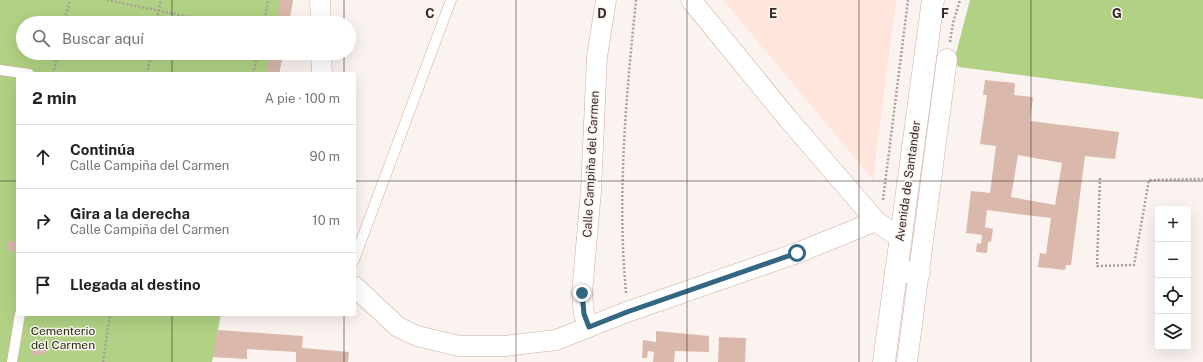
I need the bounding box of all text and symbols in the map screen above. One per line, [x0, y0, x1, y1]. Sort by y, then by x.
text: C [425, 6, 435, 21]
text: D [597, 6, 607, 21]
text: E [769, 6, 777, 21]
text: F [941, 6, 949, 21]
text: G [1112, 6, 1122, 21]
search box [16, 16, 356, 60]
icon: search [30, 27, 52, 49]
text: Buscar aquí [62, 30, 144, 47]
text: 2 min [32, 88, 77, 108]
street label: Calle Campiña del Carmen [580, 90, 602, 238]
text: A pie · 100 m [265, 91, 340, 106]
street label: Avenida de Santander [893, 119, 923, 242]
text: Continúa [70, 141, 135, 158]
icon: ahead [32, 146, 54, 168]
text: 90 m [310, 149, 340, 164]
text: Calle Campiña del Carmen [70, 158, 229, 173]
text: Gira a la derecha [70, 205, 190, 222]
map controls [1155, 206, 1191, 350]
button: + [1155, 206, 1191, 242]
icon: right [32, 210, 54, 232]
text: 10 m [312, 213, 340, 228]
text: Calle Campiña del Carmen [70, 222, 229, 237]
button: − [1155, 242, 1191, 278]
route start [788, 244, 806, 262]
icon: arrive [32, 274, 54, 296]
text: Llegada al destino [70, 276, 201, 293]
button: locate [1155, 278, 1191, 314]
route end [573, 284, 591, 302]
button: layers [1155, 314, 1191, 350]
park label: Cementerio del Carmen [31, 324, 96, 352]

